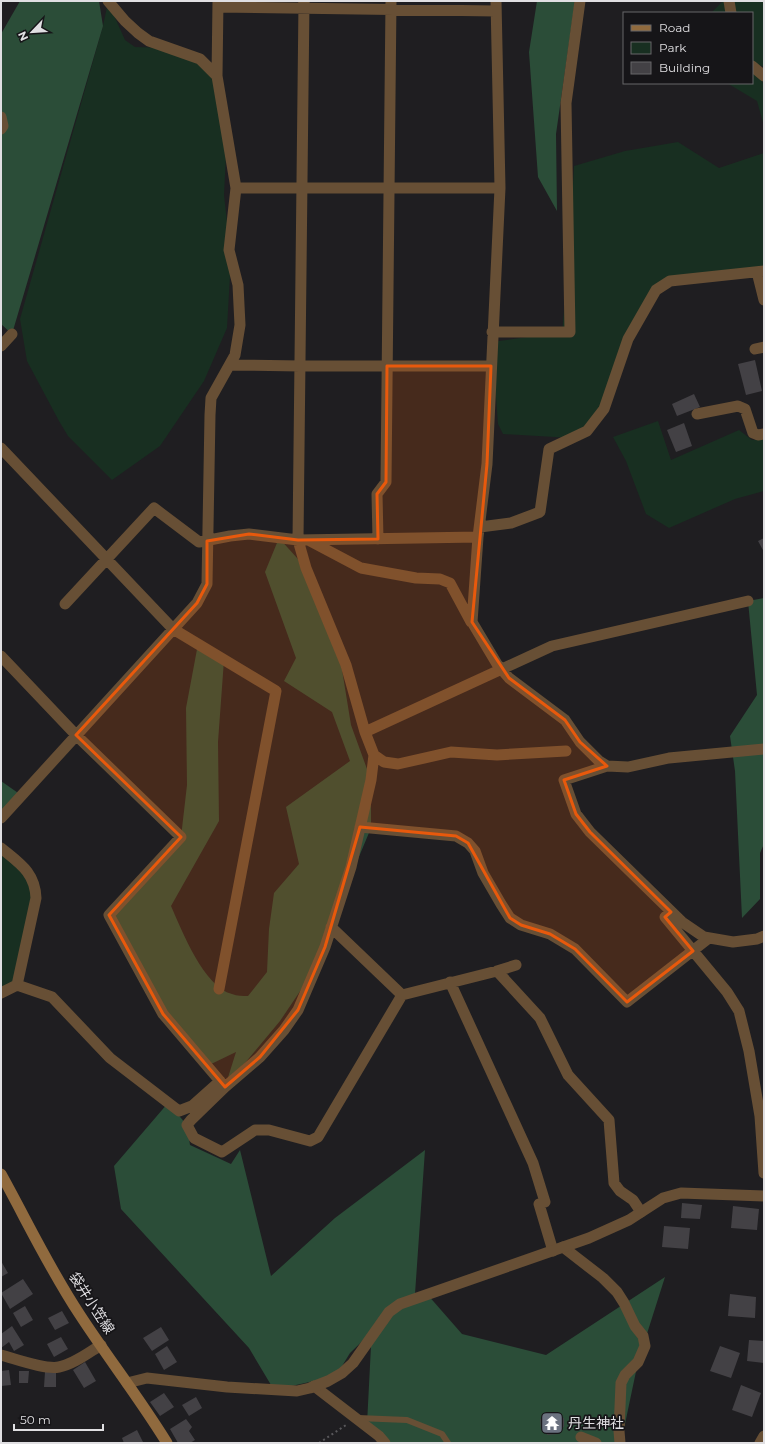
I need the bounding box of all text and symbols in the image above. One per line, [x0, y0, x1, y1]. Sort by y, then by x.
north arrow [12, 12, 52, 52]
legend [623, 12, 753, 84]
text: Road [659, 20, 690, 35]
text: N [15, 29, 31, 43]
text: Park [659, 40, 687, 55]
text: Building [659, 60, 710, 75]
street label: 袋井小笠線 [65, 1269, 119, 1337]
scale bar [14, 1406, 103, 1432]
temple icon: 丹生神社 [539, 1410, 565, 1436]
text: 50 m [20, 1412, 51, 1427]
place label: 丹生神社 [568, 1414, 624, 1432]

